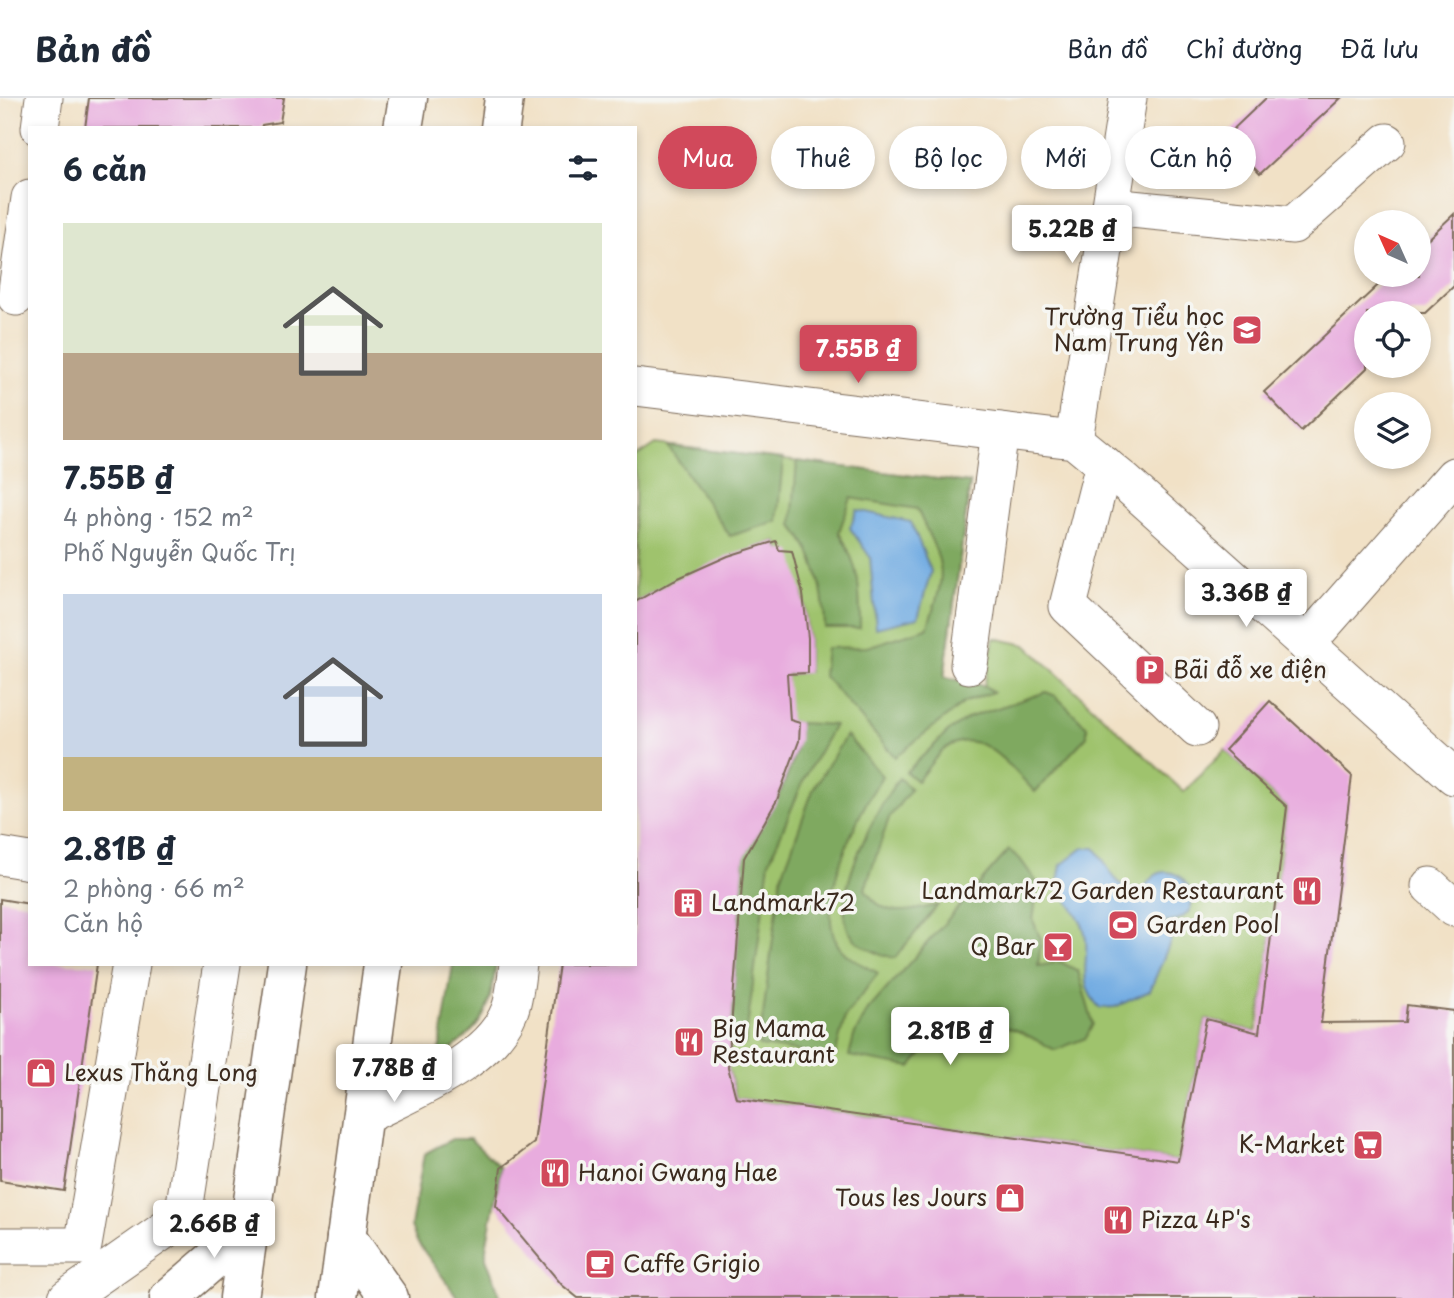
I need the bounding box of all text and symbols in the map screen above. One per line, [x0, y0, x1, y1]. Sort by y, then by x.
text: Bản đồ [35, 23, 151, 73]
text: Bản đồ [1067, 30, 1148, 66]
text: Chỉ đường [1186, 30, 1303, 66]
text: Đã lưu [1341, 30, 1419, 66]
chip: Mua [658, 126, 757, 189]
chip: Thuê [771, 126, 875, 189]
chip: Bộ lọc [889, 126, 1007, 189]
chip: Mới [1021, 126, 1111, 189]
chip: Căn hộ [1125, 126, 1256, 189]
text: 6 căn [63, 146, 147, 191]
icon: filters [564, 149, 602, 187]
pin: 5.22B ₫ [1007, 206, 1137, 265]
text: 5.22B ₫ [1028, 210, 1116, 245]
north arrow [1354, 210, 1432, 287]
map controls [1354, 210, 1431, 469]
icon: home [270, 268, 396, 394]
place label: Trường Tiểu học Nam Trung Yên [1044, 298, 1224, 359]
button: locate [1354, 301, 1431, 378]
school or university icon: Trường Tiểu học Nam Trung Yên [1230, 313, 1264, 347]
pin: 7.55B ₫ [793, 326, 923, 385]
text: 7.55B ₫ [816, 330, 900, 365]
button: layers [1354, 392, 1431, 469]
text: 7.55B ₫ [63, 454, 173, 499]
text: 4 phòng · 152 m² [63, 499, 254, 534]
text: Phố Nguyễn Quốc Trị [63, 534, 296, 569]
pin: 3.36B ₫ [1181, 570, 1311, 629]
text: 3.36B ₫ [1201, 574, 1291, 609]
icon: home [270, 639, 396, 765]
place label: Bãi đỗ xe điện [1173, 651, 1327, 686]
parking icon: Bãi đỗ xe điện [1133, 653, 1167, 687]
text: 2.81B ₫ [63, 825, 175, 870]
text: 2 phòng · 66 m² [63, 870, 245, 905]
place label: Landmark72 Garden Restaurant [922, 872, 1284, 907]
restaurant icon: Landmark72 Garden Restaurant [1290, 874, 1324, 908]
place label: Landmark72 [711, 884, 855, 919]
building icon: Landmark72 [671, 886, 705, 920]
text: Căn hộ [63, 905, 143, 940]
place label: Garden Pool [1146, 906, 1280, 941]
sports icon: Garden Pool [1106, 908, 1140, 942]
place label: Q Bar [970, 928, 1036, 963]
bar icon: Q Bar [1041, 930, 1075, 964]
pin: 2.81B ₫ [885, 1007, 1015, 1067]
place label: Big Mama Restaurant [712, 1010, 835, 1071]
text: 2.81B ₫ [907, 1012, 993, 1047]
restaurant icon: Big Mama Restaurant [672, 1025, 706, 1059]
pin: 7.78B ₫ [329, 1044, 459, 1104]
text: 7.78B ₫ [352, 1049, 436, 1084]
place label: Lexus Thăng Long [64, 1054, 258, 1089]
shop icon: Lexus Thăng Long [24, 1056, 58, 1090]
place label: K-Market [1239, 1126, 1345, 1161]
supermarket icon: K-Market [1351, 1128, 1385, 1162]
place label: Hanoi Gwang Hae [578, 1154, 778, 1189]
restaurant icon: Hanoi Gwang Hae [538, 1156, 572, 1190]
place label: Tous les Jours [835, 1179, 987, 1214]
shop icon: Tous les Jours [993, 1181, 1027, 1215]
pin: 2.66B ₫ [149, 1200, 279, 1260]
place label: Pizza 4P's [1141, 1201, 1251, 1236]
restaurant icon: Pizza 4P's [1101, 1203, 1135, 1237]
text: 2.66B ₫ [169, 1205, 259, 1240]
place label: Caffe Grigio [623, 1245, 760, 1280]
cafe icon: Caffe Grigio [583, 1247, 617, 1281]

